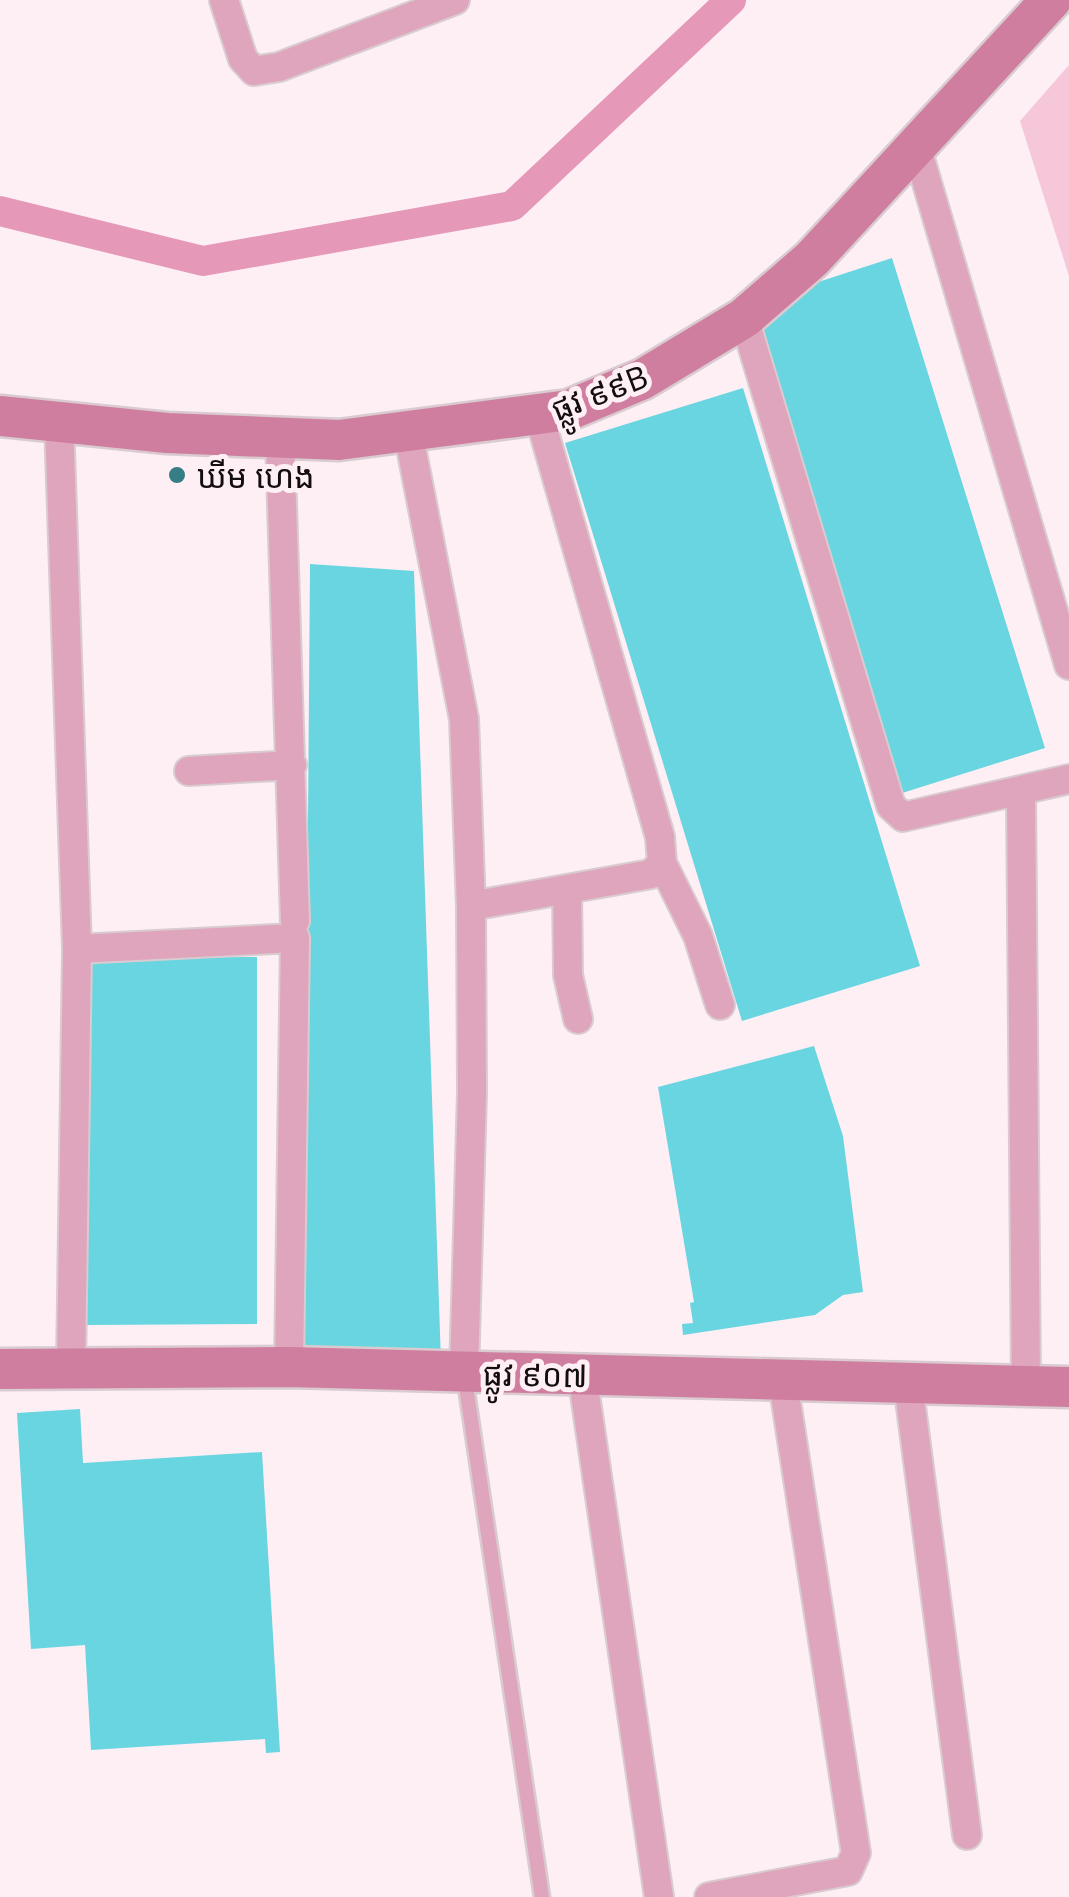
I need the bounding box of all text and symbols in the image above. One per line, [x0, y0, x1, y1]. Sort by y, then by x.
street label: ផ្លូវ ៩៩B [544, 354, 657, 438]
place label: ឃីម ហេង [197, 454, 315, 497]
marker: ឃីម ហេង [166, 464, 188, 486]
street label: ផ្លូវ ៩០៧ [482, 1352, 588, 1405]

